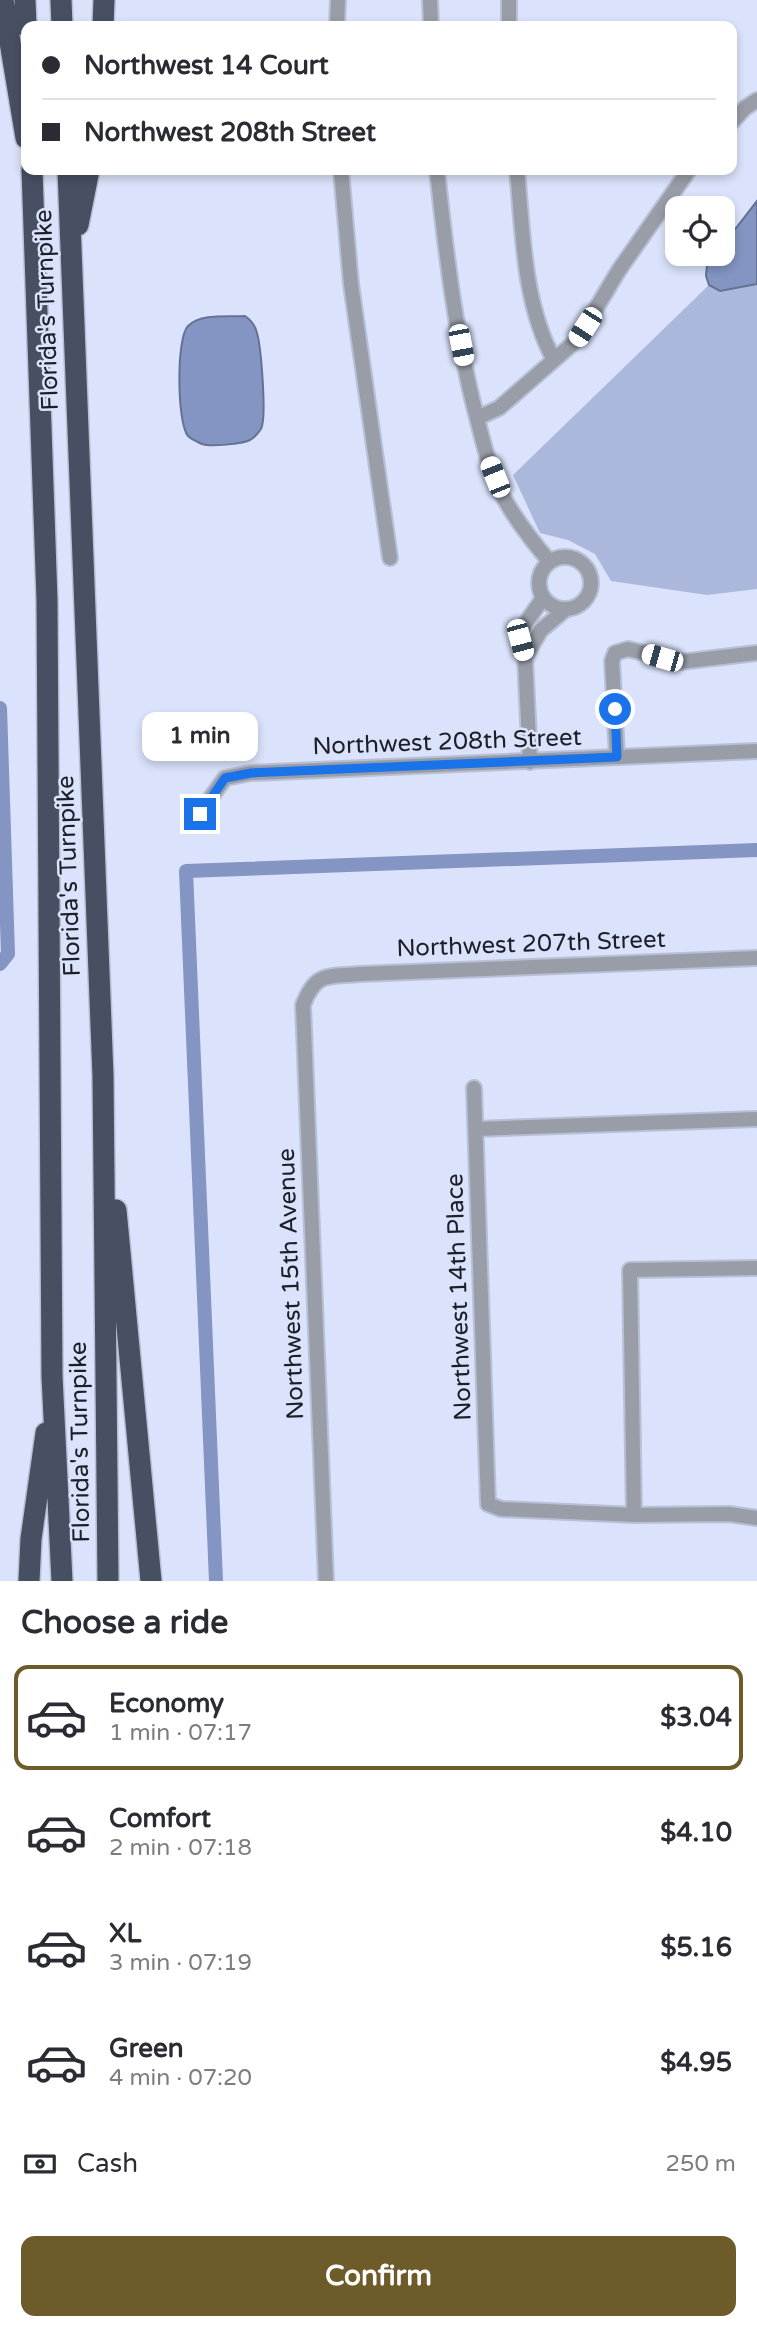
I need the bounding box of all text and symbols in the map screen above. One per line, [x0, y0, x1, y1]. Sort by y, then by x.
text: Northwest 14 Court [84, 50, 329, 81]
text: Northwest 208th Street [84, 117, 376, 148]
map controls [665, 196, 735, 266]
button: locate [665, 196, 735, 266]
street label: Florida's Turnpike [29, 209, 65, 411]
car [565, 304, 606, 350]
car [447, 322, 476, 368]
car [478, 454, 513, 500]
car [505, 617, 536, 663]
car [639, 642, 686, 674]
route start [599, 693, 631, 725]
callout: 1 min [142, 712, 258, 762]
text: 1 min [169, 722, 231, 750]
street label: Northwest 208th Street [312, 723, 582, 761]
street label: Florida's Turnpike [51, 775, 87, 977]
route end [184, 798, 216, 830]
street label: Northwest 207th Street [396, 925, 666, 963]
street label: Northwest 15th Avenue [272, 1148, 310, 1420]
street label: Northwest 14th Place [440, 1173, 478, 1421]
street label: Florida's Turnpike [64, 1341, 96, 1543]
text: Choose a ride [21, 1604, 228, 1642]
icon: car [25, 1686, 88, 1749]
text: Economy [109, 1688, 224, 1719]
text: $3.04 [660, 1702, 732, 1733]
text: 1 min · 07:17 [109, 1719, 252, 1747]
icon: car [25, 1801, 88, 1864]
text: Comfort [109, 1803, 211, 1834]
text: $4.10 [660, 1817, 732, 1848]
text: 2 min · 07:18 [109, 1834, 252, 1862]
icon: car [25, 1916, 88, 1979]
text: XL [109, 1918, 141, 1949]
text: $5.16 [660, 1932, 732, 1963]
text: 3 min · 07:19 [109, 1949, 252, 1977]
icon: car [25, 2031, 88, 2094]
text: Green [109, 2033, 184, 2064]
text: $4.95 [660, 2047, 732, 2078]
text: 4 min · 07:20 [109, 2064, 252, 2092]
icon: cash [21, 2145, 59, 2183]
text: Cash [77, 2148, 138, 2179]
text: 250 m [666, 2150, 736, 2178]
button: Confirm [21, 2236, 736, 2316]

